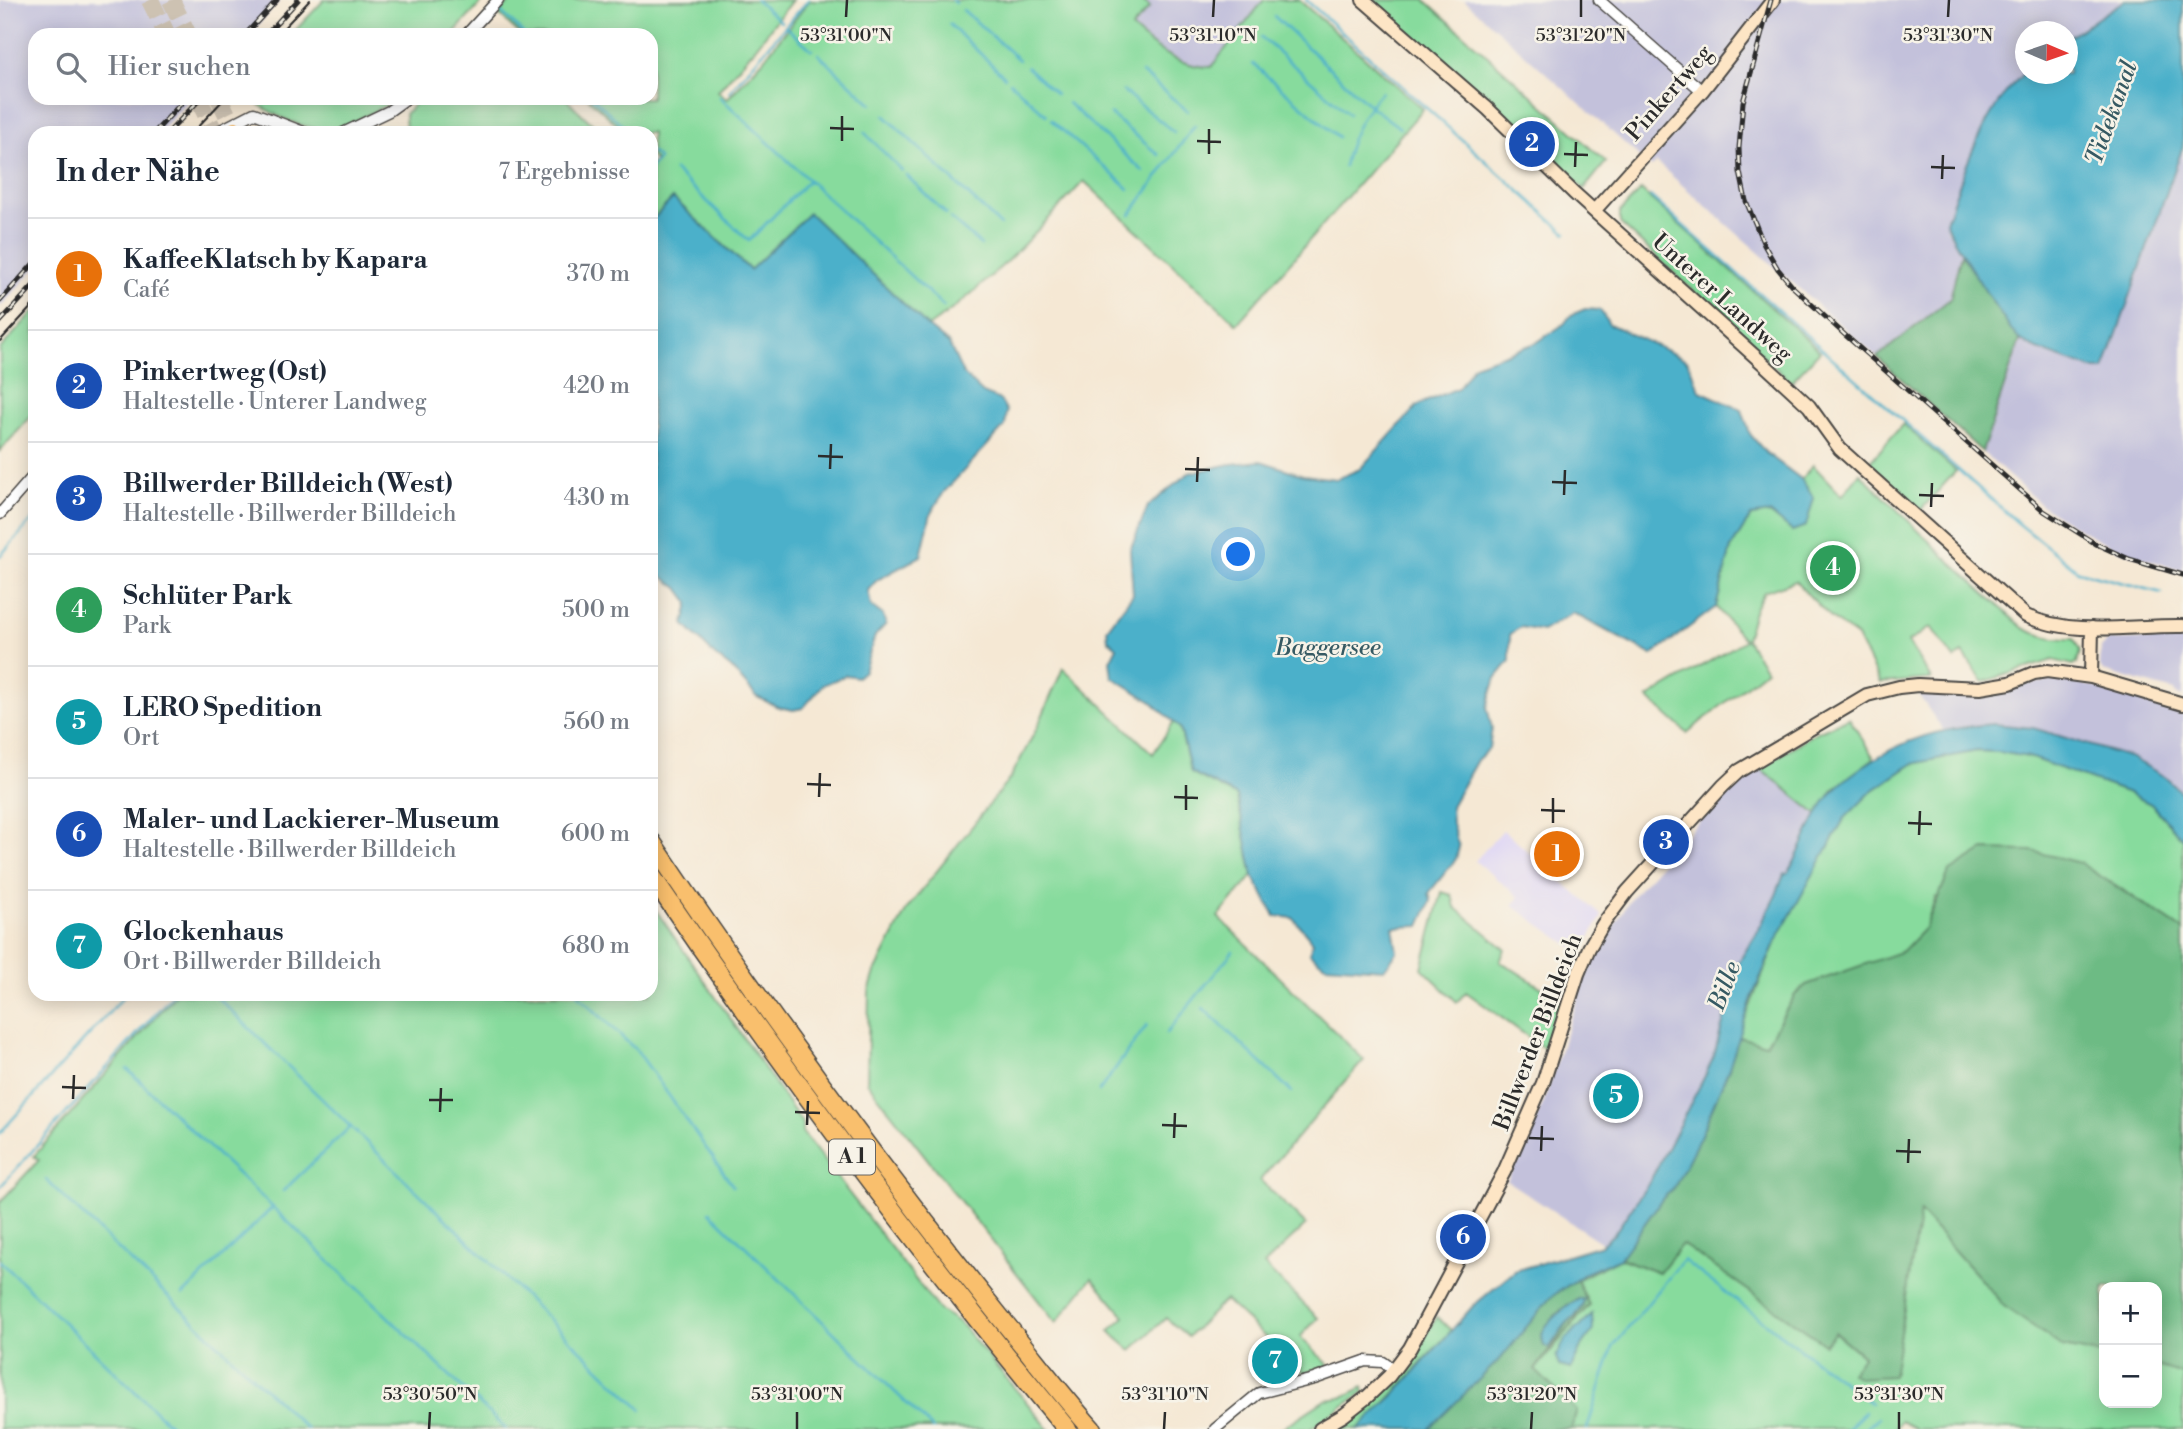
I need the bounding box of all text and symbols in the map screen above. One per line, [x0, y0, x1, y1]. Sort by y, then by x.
north arrow [2015, 21, 2078, 84]
text: 53°31'00"N [800, 24, 893, 47]
text: 53°31'10"N [1169, 24, 1257, 47]
text: 53°31'20"N [1536, 24, 1627, 47]
text: 53°31'30"N [1903, 24, 1994, 47]
search box [28, 28, 658, 105]
street label: Pinkertweg [1620, 39, 1718, 147]
icon: search [52, 48, 90, 86]
text: Hier suchen [108, 51, 250, 83]
water label: Tidekanal [2079, 57, 2145, 169]
pin: 2 [1509, 118, 1555, 170]
text: In der Nähe [56, 153, 220, 191]
text: 7 Ergebnisse [499, 158, 630, 186]
street label: Unterer Landweg [1646, 228, 1798, 368]
text: KaffeeKlatsch by Kapara [123, 244, 428, 276]
text: 1 [73, 260, 85, 288]
text: 370 m [567, 260, 630, 288]
text: Café [123, 276, 170, 304]
text: Pinkertweg (Ost) [123, 356, 327, 388]
text: 2 [72, 372, 86, 400]
text: 420 m [563, 372, 630, 400]
text: Haltestelle · Unterer Landweg [123, 388, 427, 416]
text: Billwerder Billdeich (West) [123, 468, 452, 500]
text: 3 [72, 484, 86, 512]
text: 430 m [563, 484, 630, 512]
text: Haltestelle · Billwerder Billdeich [123, 500, 456, 528]
your location [1221, 537, 1255, 571]
pin: 4 [1810, 542, 1856, 594]
text: Schlüter Park [123, 580, 292, 612]
text: 4 [71, 596, 87, 624]
text: 500 m [562, 596, 630, 624]
text: Park [123, 612, 171, 640]
water label: Baggersee [1274, 633, 1381, 663]
text: LERO Spedition [123, 692, 322, 724]
text: 5 [72, 708, 86, 736]
text: 560 m [563, 708, 630, 736]
text: Ort [123, 724, 160, 752]
text: Maler- und Lackierer-Museum [123, 804, 500, 836]
pin: 3 [1643, 816, 1689, 868]
text: 6 [72, 820, 86, 848]
text: 600 m [561, 820, 630, 848]
pin: 1 [1534, 828, 1580, 880]
text: Haltestelle · Billwerder Billdeich [123, 836, 456, 864]
text: Glockenhaus [123, 916, 284, 948]
street label: Billwerder Billdeich [1487, 929, 1589, 1135]
text: 7 [72, 932, 86, 960]
text: 680 m [562, 932, 630, 960]
text: Ort · Billwerder Billdeich [123, 948, 382, 976]
water label: Bille [1702, 957, 1748, 1016]
pin: 5 [1593, 1070, 1639, 1122]
road number: A 1 [829, 1140, 875, 1174]
pin: 6 [1440, 1211, 1486, 1263]
map controls [2099, 1282, 2162, 1408]
button: + [2099, 1282, 2162, 1345]
pin: 7 [1252, 1335, 1298, 1387]
button: − [2099, 1345, 2162, 1408]
text: 53°30'50"N [383, 1383, 478, 1406]
text: 53°31'00"N [751, 1383, 844, 1406]
text: 53°31'10"N [1121, 1383, 1209, 1406]
text: 53°31'20"N [1487, 1383, 1578, 1406]
text: 53°31'30"N [1854, 1383, 1945, 1406]

